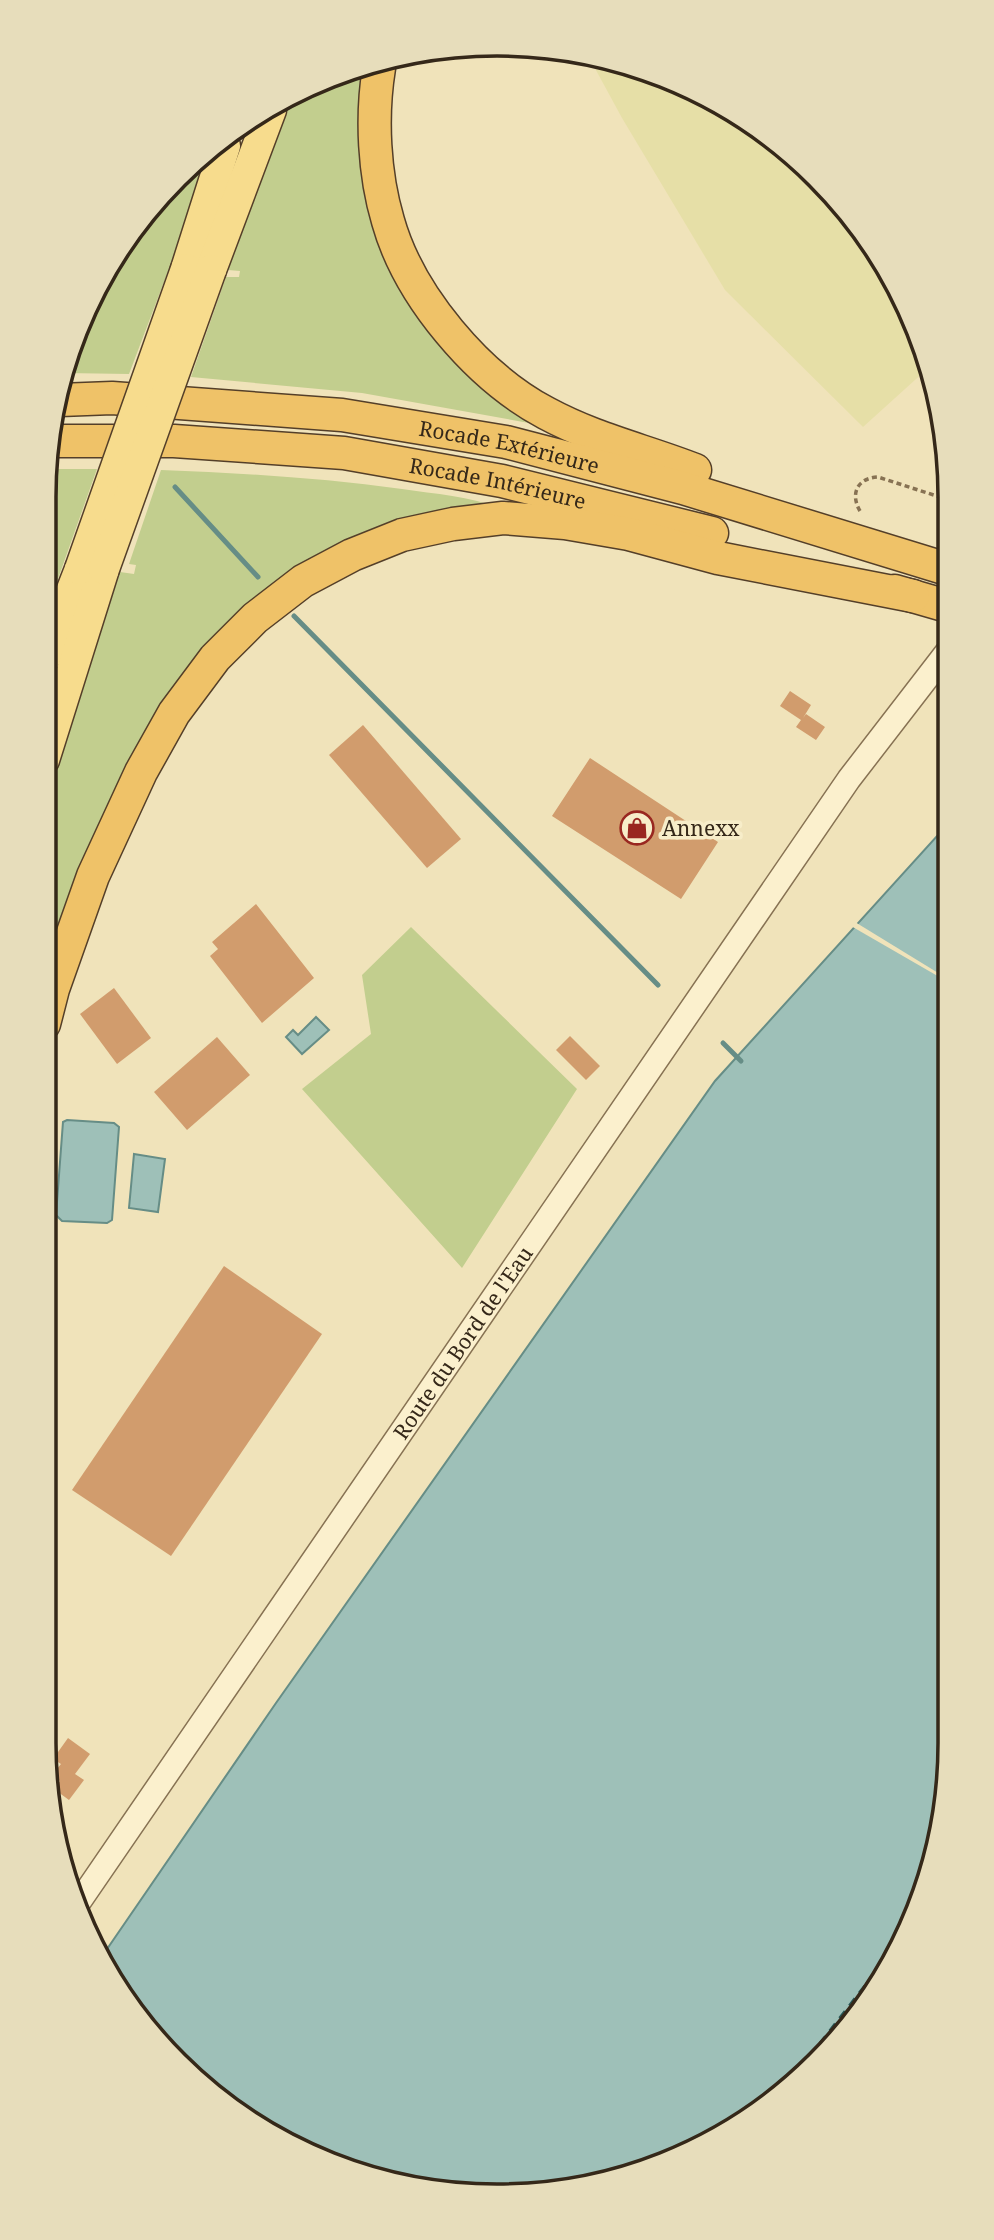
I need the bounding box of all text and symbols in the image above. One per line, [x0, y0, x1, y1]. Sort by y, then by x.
street label: Rocade Extérieure [417, 414, 603, 480]
street label: Rocade Intérieure [407, 451, 589, 515]
shop icon: Annexx [618, 809, 656, 847]
place label: Annexx [662, 814, 740, 842]
street label: Route du Bord de l'Eau [387, 1240, 539, 1445]

